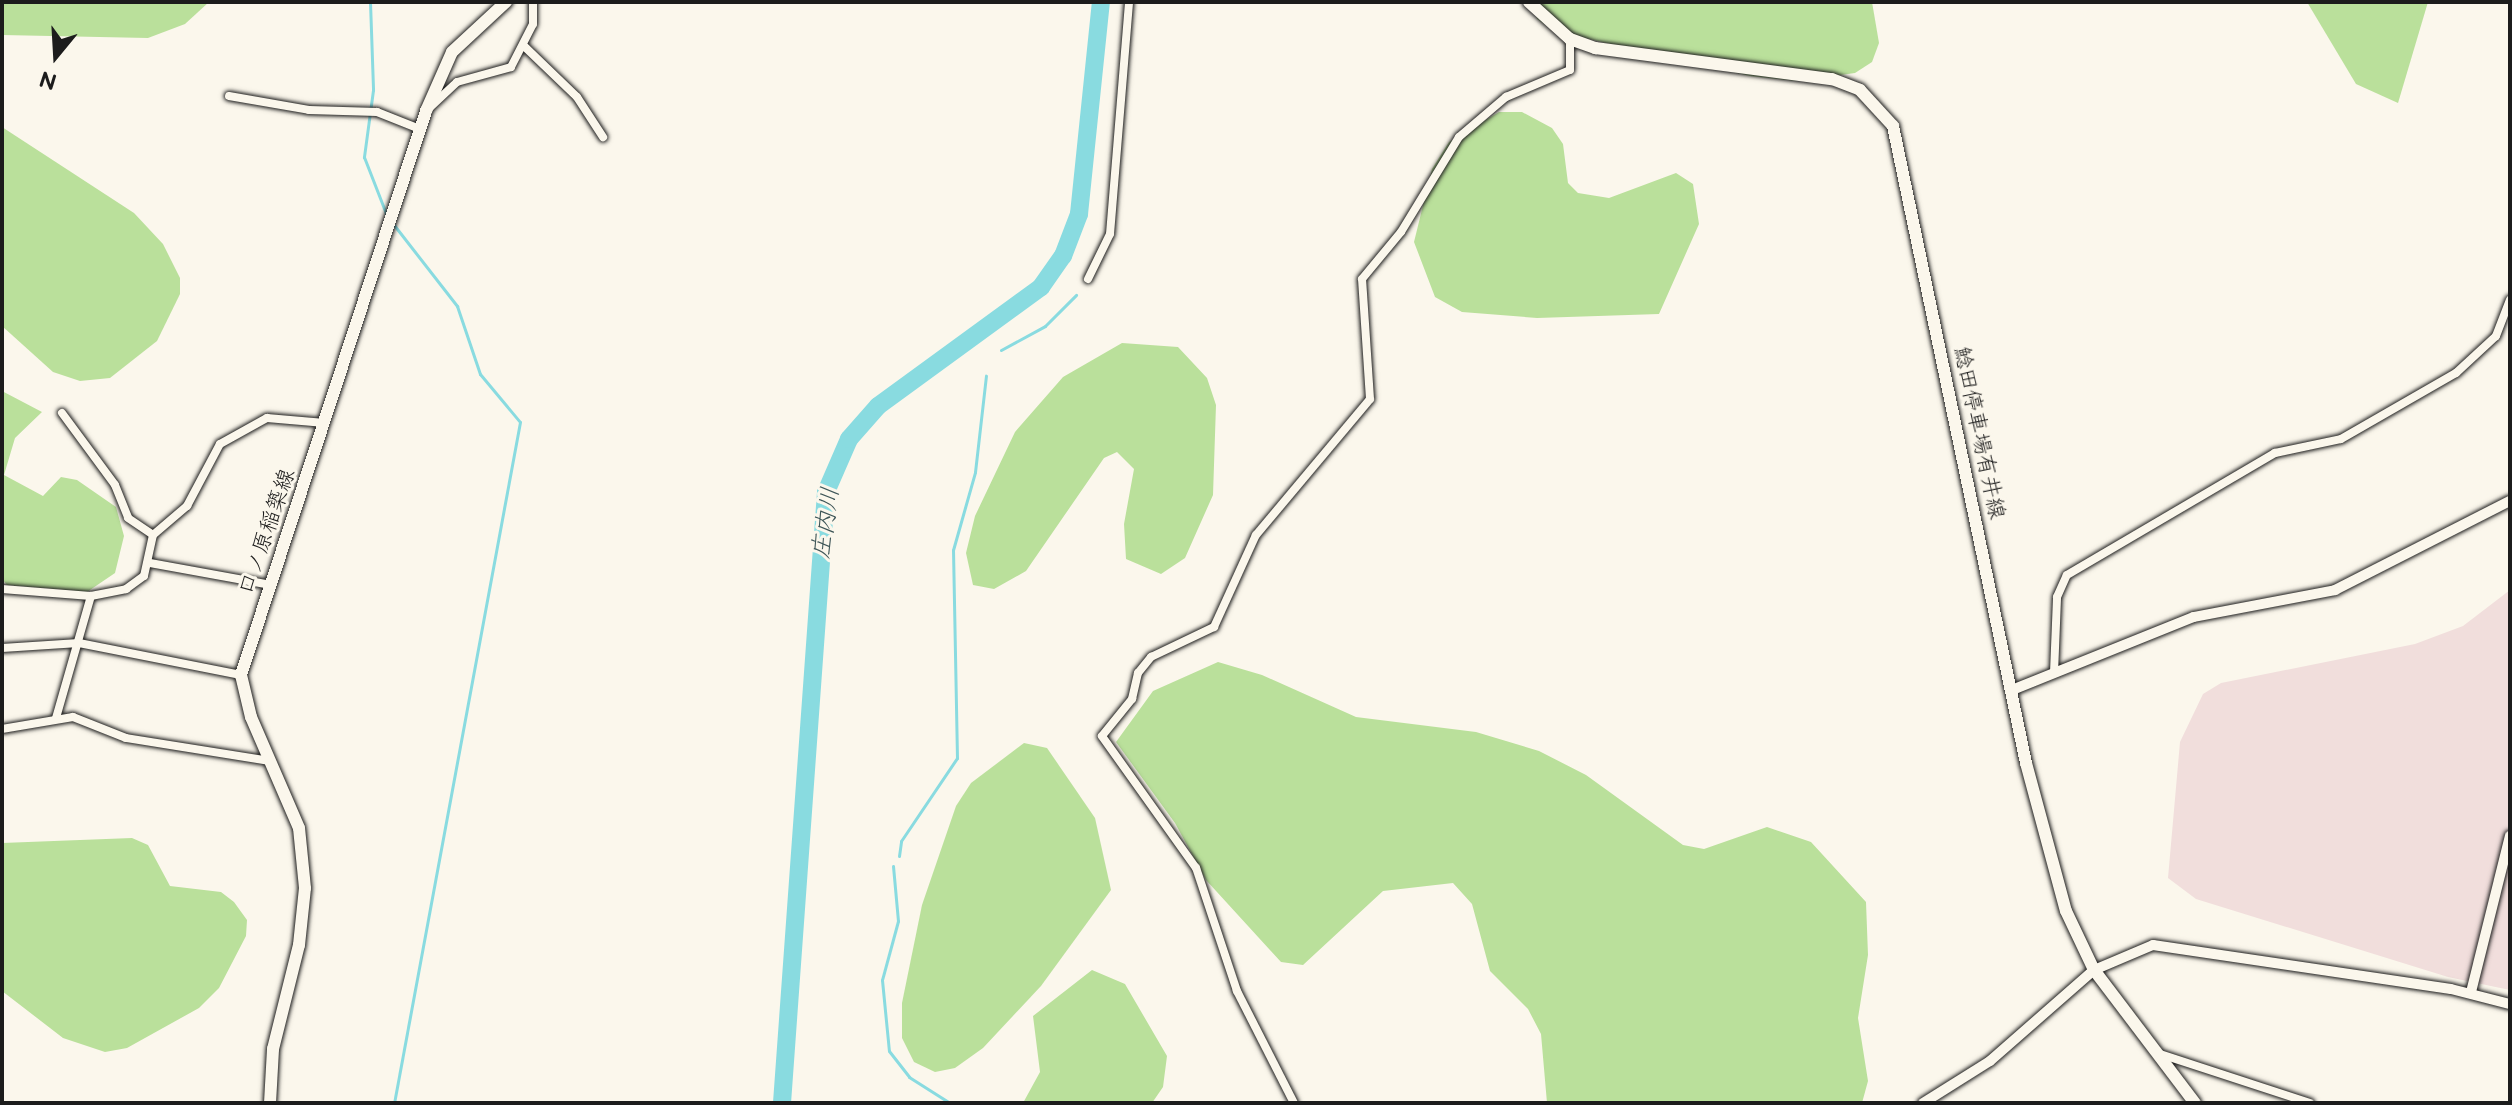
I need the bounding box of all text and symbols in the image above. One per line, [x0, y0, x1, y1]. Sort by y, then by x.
north arrow [16, 16, 96, 96]
text: N [36, 64, 60, 95]
street label: 鯰田停車場有井線 [1948, 344, 2010, 522]
street label: 口ノ原稲築線 [233, 465, 301, 599]
water label: 庄内川 [807, 485, 845, 561]

